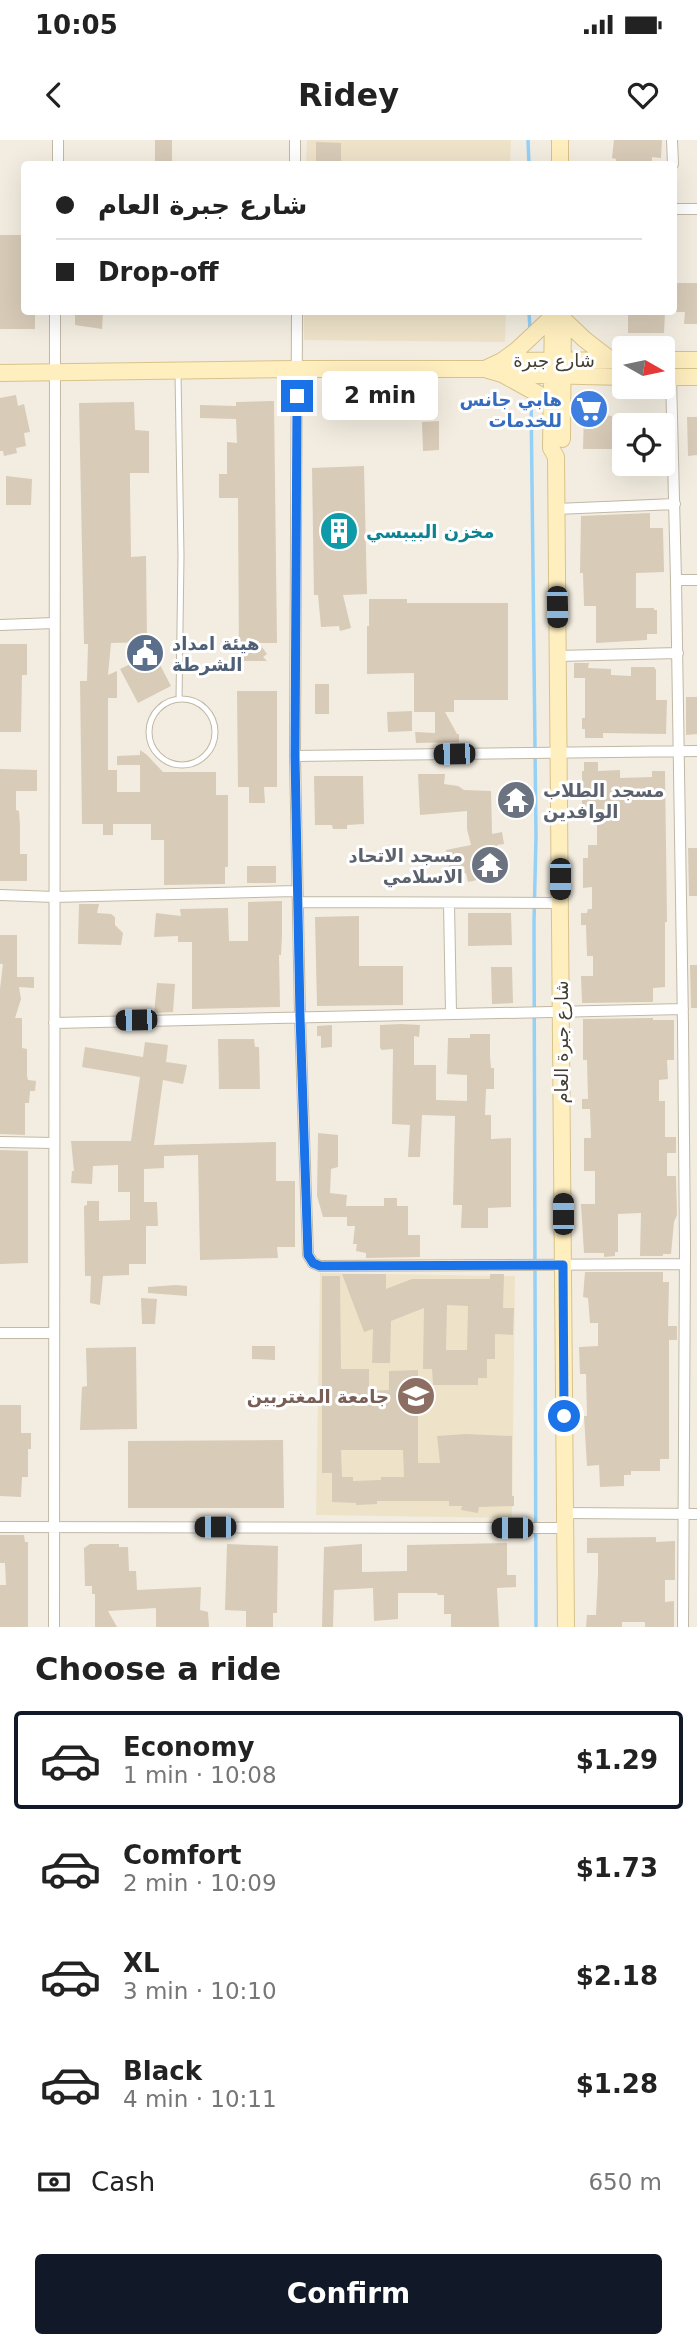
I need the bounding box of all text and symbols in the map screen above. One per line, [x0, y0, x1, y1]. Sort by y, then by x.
text: 10:05 [35, 10, 118, 40]
icon: back [35, 76, 73, 114]
text: Ridey [298, 76, 399, 114]
icon: heart [624, 76, 662, 114]
text: شارع جبرة العام [98, 190, 307, 220]
text: Drop-off [98, 257, 219, 287]
north arrow [612, 336, 676, 399]
map controls [612, 336, 675, 476]
street label: شارع جبرة [513, 350, 595, 372]
callout: 2 min [322, 372, 437, 420]
route end [281, 380, 313, 412]
text: 2 min [344, 382, 416, 408]
supermarket icon: هابي جانس للخدمات [568, 388, 610, 430]
place label: هابي جانس للخدمات [460, 389, 562, 431]
button: locate [612, 413, 675, 476]
building icon: مخزن البيبسي [318, 510, 360, 552]
place label: مخزن البيبسي [366, 521, 494, 543]
car [547, 586, 568, 628]
public building icon: هيئة امداد الشرطة [124, 632, 166, 674]
place label: هيئة امداد الشرطة [172, 633, 259, 676]
car [433, 743, 476, 765]
temple icon: مسجد الطلاب الوافدين [495, 779, 537, 821]
place label: مسجد الطلاب الوافدين [543, 780, 664, 823]
temple icon: مسجد الاتحاد الاسلامي [469, 844, 511, 886]
place label: مسجد الاتحاد الاسلامي [349, 845, 463, 888]
car [550, 858, 571, 900]
street label: شارع جبرة العام [551, 980, 573, 1104]
car [115, 1009, 158, 1031]
car [553, 1193, 574, 1235]
school or university icon: جامعة المغتربين [395, 1375, 437, 1417]
place label: جامعة المغتربين [247, 1386, 389, 1408]
route start [548, 1400, 580, 1432]
car [195, 1517, 237, 1538]
car [492, 1518, 534, 1539]
text: Choose a ride [35, 1650, 281, 1688]
icon: car [39, 1729, 102, 1792]
text: Economy [123, 1732, 254, 1762]
text: $1.29 [576, 1745, 658, 1775]
text: 1 min · 10:08 [123, 1762, 277, 1788]
icon: car [39, 1837, 102, 1900]
text: Comfort [123, 1840, 241, 1870]
text: $1.73 [576, 1853, 658, 1883]
text: 2 min · 10:09 [123, 1870, 277, 1896]
icon: car [39, 1945, 102, 2008]
text: XL [123, 1948, 160, 1978]
text: $2.18 [576, 1961, 658, 1991]
text: 3 min · 10:10 [123, 1978, 277, 2004]
icon: car [39, 2053, 102, 2116]
text: Black [123, 2056, 202, 2086]
text: $1.28 [576, 2069, 658, 2099]
text: 4 min · 10:11 [123, 2086, 277, 2112]
icon: cash [35, 2163, 73, 2201]
text: Cash [91, 2167, 155, 2197]
text: 650 m [588, 2169, 662, 2195]
button: Confirm [35, 2254, 662, 2334]

